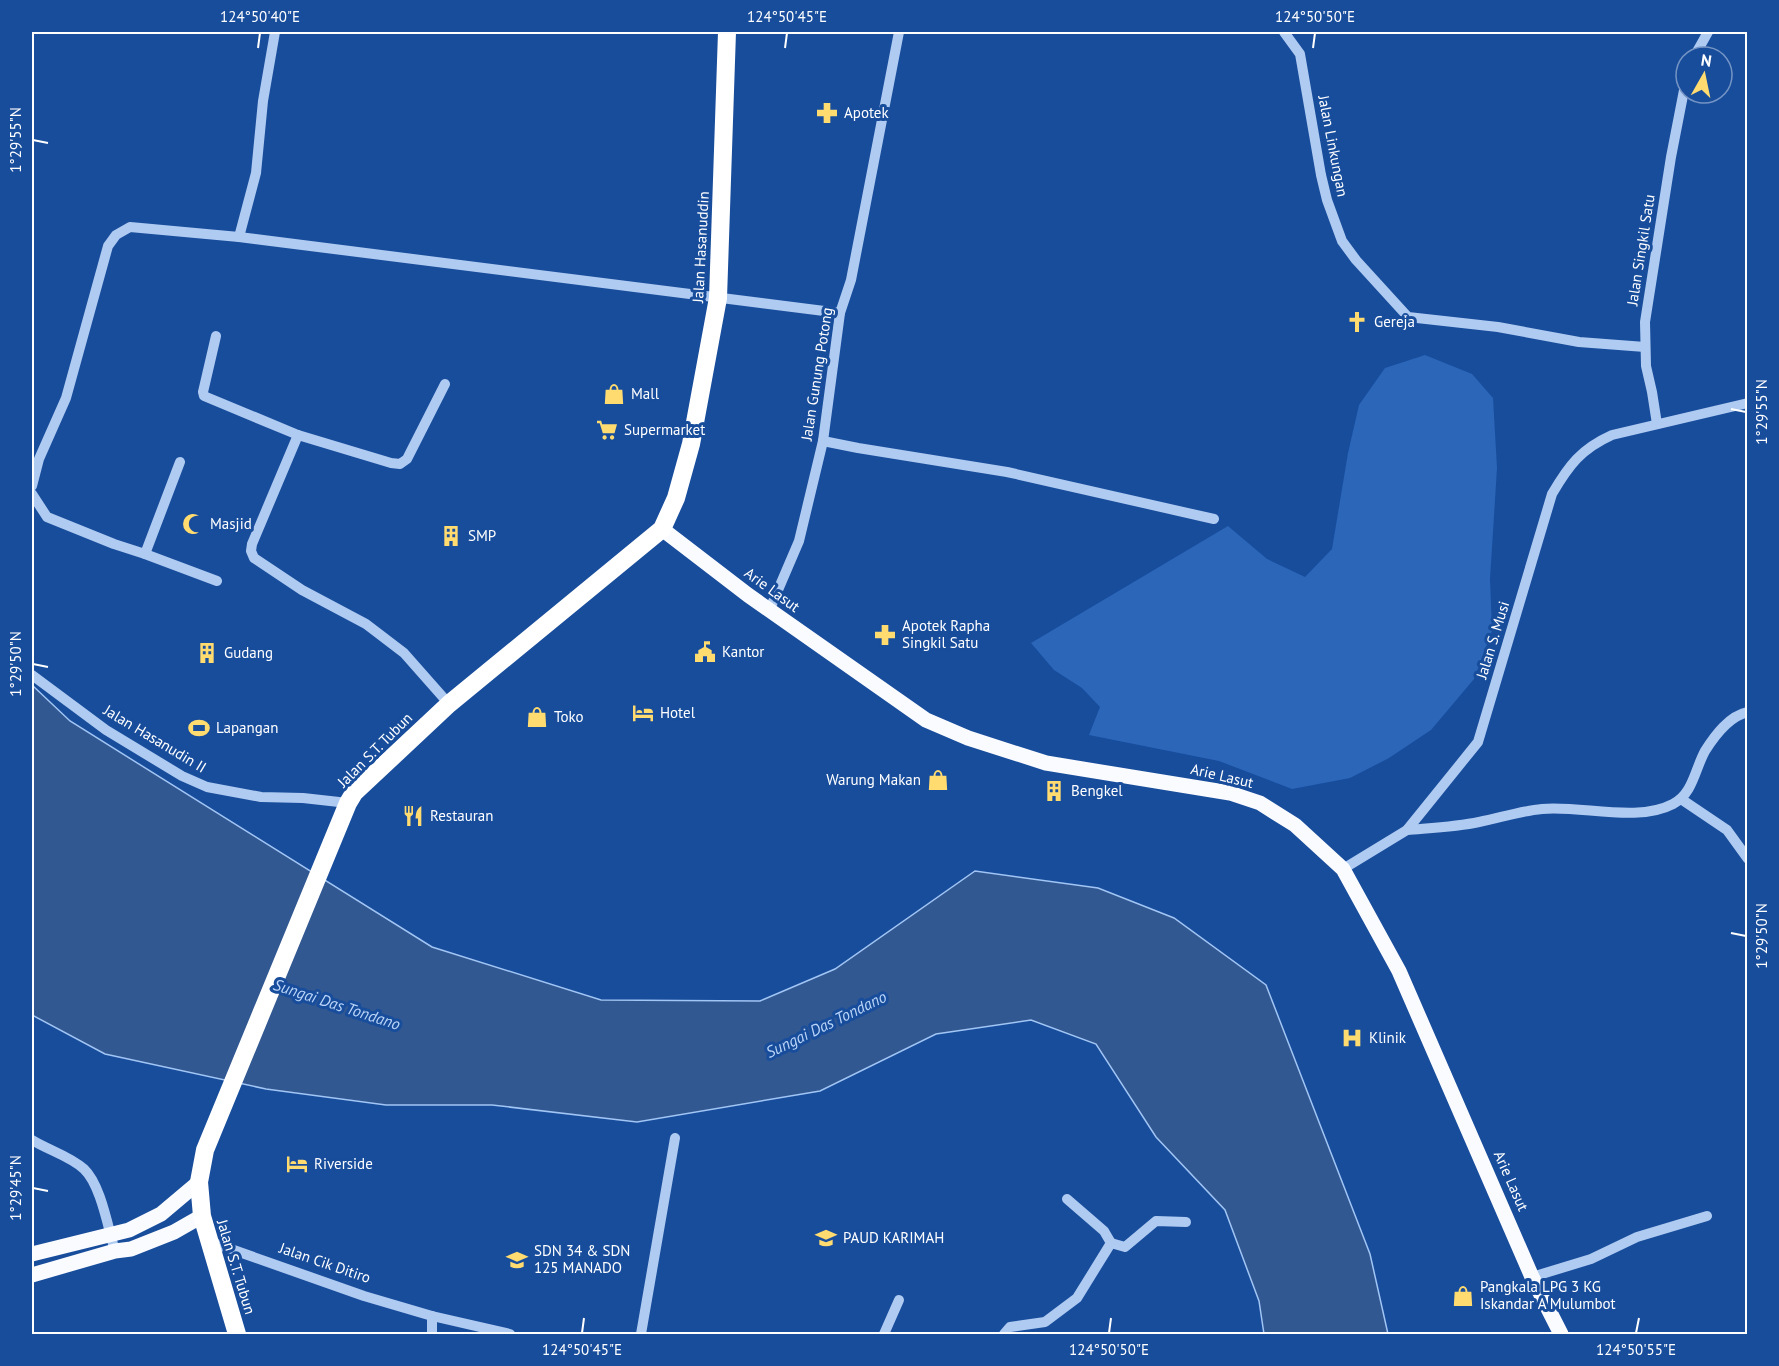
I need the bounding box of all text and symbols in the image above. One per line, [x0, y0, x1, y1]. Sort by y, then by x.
text: 124°50'40"E [220, 7, 300, 26]
text: 124°50'45"E [747, 7, 827, 26]
text: 124°50'50"E [1275, 7, 1355, 26]
north arrow [1674, 45, 1734, 105]
text: N [1700, 49, 1713, 71]
street label: Jalan Linkungan [1314, 93, 1353, 198]
pharmacy icon: Apotek [815, 101, 839, 125]
place label: Apotek [844, 103, 889, 122]
text: 1°29'55"N [6, 107, 25, 173]
street label: Jalan Hasanuddin [688, 191, 713, 304]
street label: Jalan Singkil Satu [1622, 193, 1659, 308]
street label: Jalan Gunung Potong [796, 306, 836, 443]
church icon: Gereja [1345, 310, 1369, 334]
place label: Gereja [1374, 312, 1415, 331]
text: 1°29'55"N [1752, 379, 1771, 445]
shop icon: Mall [602, 382, 626, 406]
place label: Mall [631, 384, 660, 403]
supermarket icon: Supermarket [595, 418, 619, 442]
place label: Supermarket [624, 420, 705, 439]
mosque icon: Masjid [181, 512, 205, 536]
place label: Masjid [210, 514, 252, 533]
building icon: SMP [439, 524, 463, 548]
place label: SMP [468, 526, 496, 545]
street label: Arie Lasut [741, 563, 804, 616]
street label: Jalan S. Musi [1471, 599, 1513, 682]
place label: Apotek Rapha Singkil Satu [902, 616, 990, 652]
pharmacy icon: Apotek Rapha Singkil Satu [873, 623, 897, 647]
text: 1°29'50"N [6, 631, 25, 697]
public building icon: Kantor [693, 640, 717, 664]
building icon: Gudang [195, 641, 219, 665]
place label: Kantor [722, 642, 764, 661]
place label: Gudang [224, 643, 273, 662]
street label: Jalan Hasanudin II [100, 700, 210, 777]
hotel icon: Hotel [631, 701, 655, 725]
place label: Hotel [660, 703, 696, 722]
shop icon: Toko [525, 705, 549, 729]
place label: Toko [554, 707, 584, 726]
street label: Jalan S.T. Tubun [333, 708, 416, 792]
sports icon: Lapangan [187, 716, 211, 740]
place label: Lapangan [216, 718, 278, 737]
street label: Arie Lasut [1189, 759, 1255, 792]
shop icon: Warung Makan [926, 768, 950, 792]
place label: Warung Makan [826, 770, 921, 789]
building icon: Bengkel [1042, 779, 1066, 803]
place label: Bengkel [1071, 781, 1123, 800]
restaurant icon: Restauran [401, 804, 425, 828]
place label: Restauran [430, 806, 494, 825]
text: 1°29'50"N [1752, 903, 1771, 969]
water label: Sungai Das Tondano [271, 974, 403, 1034]
water label: Sungai Das Tondano [762, 986, 890, 1062]
hospital icon: Klinik [1340, 1026, 1364, 1050]
place label: Klinik [1369, 1028, 1407, 1047]
street label: Arie Lasut [1490, 1148, 1533, 1214]
hotel icon: Riverside [285, 1152, 309, 1176]
place label: Riverside [314, 1154, 373, 1173]
text: 1°29'45"N [6, 1155, 25, 1221]
street label: Jalan S.T. Tubun [213, 1216, 260, 1317]
school or university icon: PAUD KARIMAH [814, 1226, 838, 1250]
place label: PAUD KARIMAH [843, 1228, 944, 1247]
street label: Jalan Cik Ditiro [276, 1238, 373, 1287]
place label: SDN 34 & SDN 125 MANADO [534, 1241, 630, 1277]
school or university icon: SDN 34 & SDN 125 MANADO [505, 1248, 529, 1272]
place label: Pangkala LPG 3 KG Iskandar A Mulumbot [1480, 1277, 1616, 1313]
shop icon: Pangkala LPG 3 KG Iskandar A Mulumbot [1451, 1284, 1475, 1308]
text: 124°50'45"E [542, 1340, 622, 1359]
text: 124°50'50"E [1069, 1340, 1149, 1359]
text: 124°50'55"E [1596, 1340, 1676, 1359]

